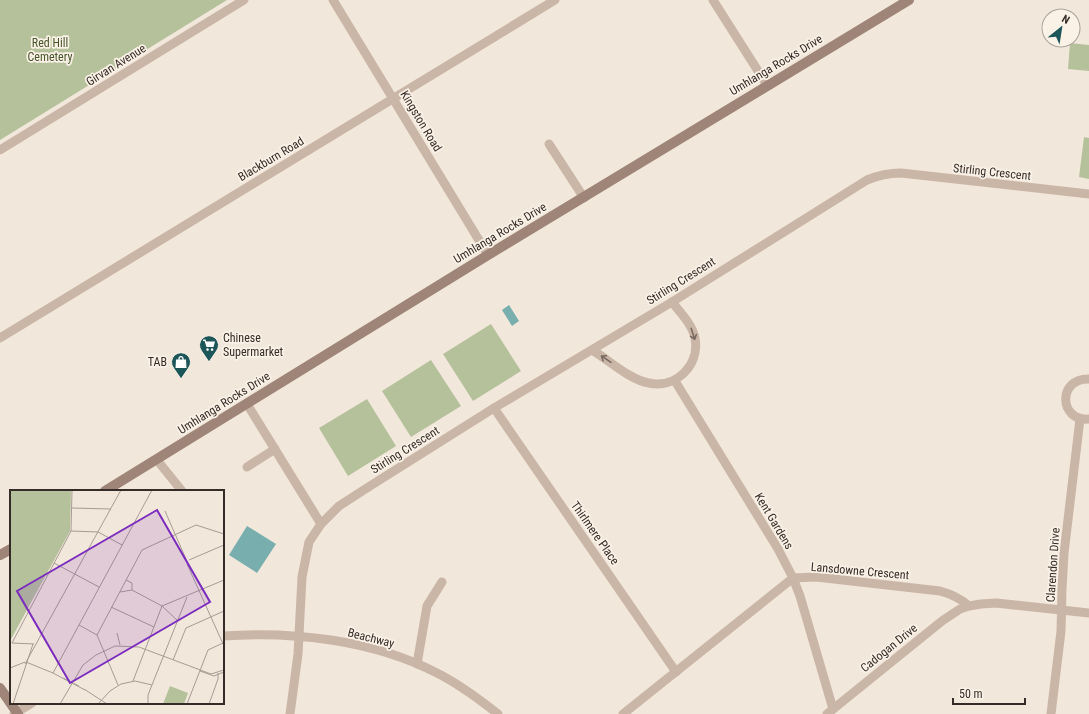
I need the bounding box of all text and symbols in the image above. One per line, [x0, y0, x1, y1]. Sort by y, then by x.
north arrow [1041, 8, 1081, 48]
text: N [1060, 12, 1072, 27]
street label: Umhlanga Rocks Drive [727, 32, 825, 98]
park label: Red Hill Cemetery [27, 36, 73, 64]
street label: Girvan Avenue [84, 41, 149, 89]
street label: Kingston Road [397, 88, 445, 154]
street label: Blackburn Road [236, 134, 306, 184]
street label: Stirling Crescent [952, 161, 1032, 183]
street label: Umhlanga Rocks Drive [451, 200, 549, 266]
street label: Stirling Crescent [644, 254, 718, 308]
one-way arrow [690, 328, 697, 341]
place label: Chinese Supermarket [223, 331, 284, 359]
supermarket icon: Chinese Supermarket [198, 334, 220, 362]
shop icon: TAB [170, 351, 192, 379]
place label: TAB [148, 355, 167, 369]
one-way arrow [601, 355, 612, 363]
street label: Umhlanga Rocks Drive [175, 369, 273, 437]
street label: Stirling Crescent [368, 423, 442, 477]
inset map [10, 490, 224, 704]
street label: Kent Gardens [752, 490, 796, 552]
street label: Thirlmere Place [568, 499, 622, 568]
street label: Clarendon Drive [1043, 527, 1063, 603]
street label: Lansdowne Crescent [810, 560, 910, 582]
street label: Cadogan Drive [858, 621, 920, 675]
street label: Beachway [346, 625, 396, 651]
scale bar [953, 680, 1025, 706]
text: 50 m [959, 687, 983, 701]

